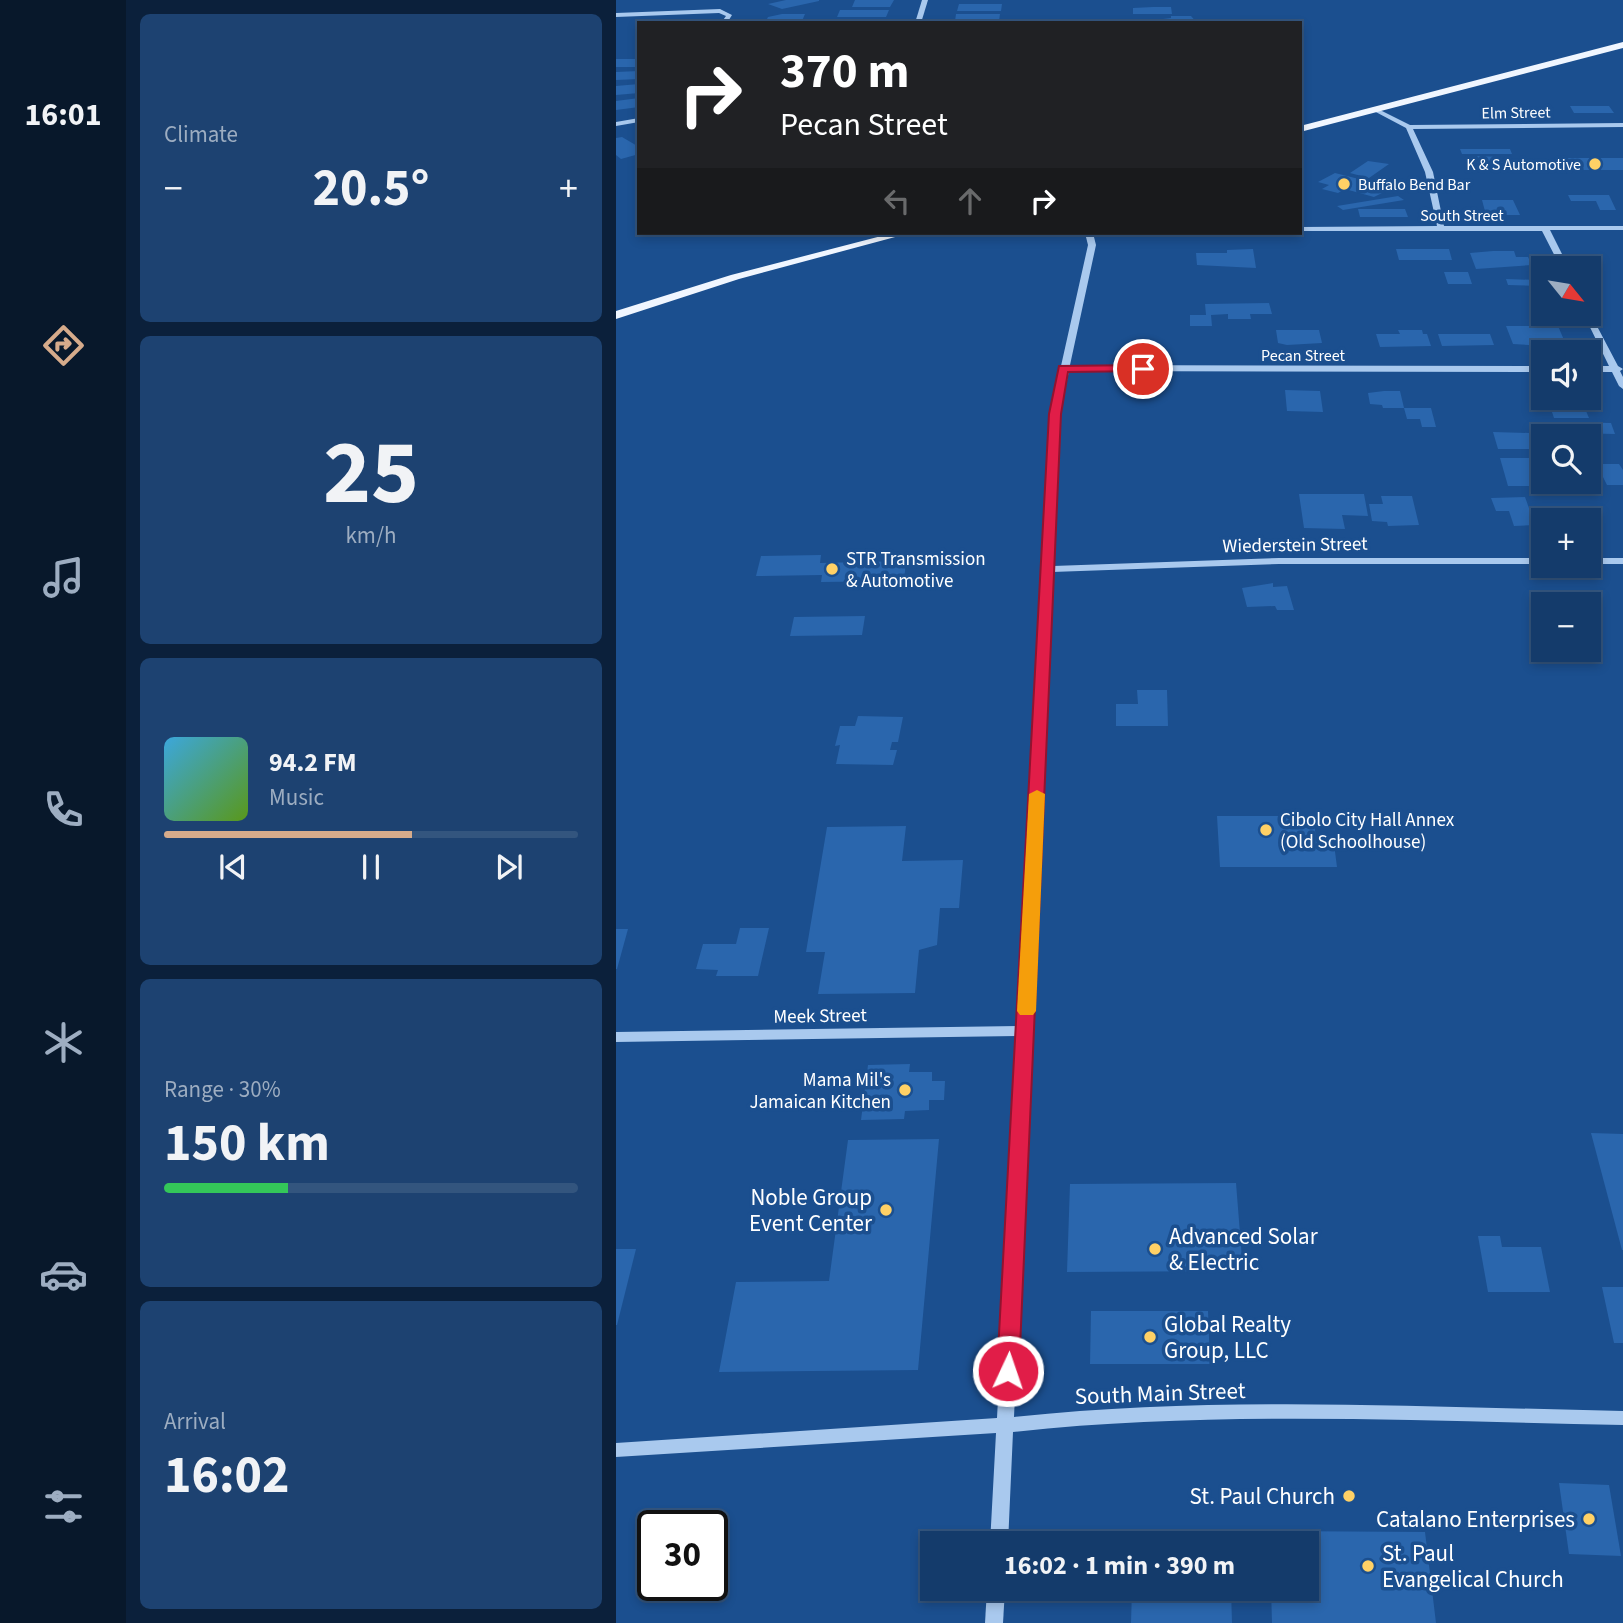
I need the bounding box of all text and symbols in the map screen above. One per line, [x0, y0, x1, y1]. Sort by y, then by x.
text: 370 m [780, 37, 909, 107]
icon: right [665, 49, 756, 140]
text: 16:01 [24, 92, 102, 138]
street label: Elm Street [1481, 101, 1551, 125]
text: Pecan Street [780, 102, 948, 148]
text: Climate [164, 118, 238, 151]
text: 20.5° [313, 152, 429, 226]
place label: K & S Automotive [1466, 154, 1581, 176]
marker: K & S Automotive [1587, 156, 1603, 172]
text: − [164, 162, 183, 216]
text: + [559, 162, 578, 216]
place label: Buffalo Bend Bar [1358, 174, 1471, 196]
marker: Buffalo Bend Bar [1336, 176, 1352, 192]
icon: left [878, 182, 916, 220]
icon: ahead [951, 182, 989, 220]
icon: right [1024, 182, 1062, 220]
street label: South Street [1420, 205, 1504, 227]
north arrow [1531, 256, 1601, 326]
map controls [1531, 256, 1601, 662]
icon: directions [39, 321, 88, 370]
pin [1113, 339, 1173, 399]
button: sound [1531, 340, 1601, 410]
street label: Pecan Street [1261, 345, 1346, 367]
icon: arrive [1124, 350, 1162, 388]
text: 25 [323, 409, 419, 538]
button: search [1531, 424, 1601, 494]
button: + [1531, 508, 1601, 578]
text: km/h [345, 519, 397, 552]
street label: Wiederstein Street [1222, 531, 1368, 560]
place label: STR Transmission & Automotive [846, 546, 986, 595]
icon: music [39, 553, 88, 602]
marker: STR Transmission & Automotive [824, 561, 840, 577]
button: − [1531, 592, 1601, 662]
text: 94.2 FM [269, 744, 357, 781]
text: Music [269, 781, 324, 814]
icon: phone [39, 785, 88, 834]
place label: Cibolo City Hall Annex (Old Schoolhouse) [1280, 807, 1455, 856]
marker: Cibolo City Hall Annex (Old Schoolhouse) [1258, 822, 1274, 838]
icon: previous [214, 848, 252, 886]
icon: pause [352, 848, 390, 886]
icon: next [490, 848, 528, 886]
street label: Meek Street [773, 1002, 868, 1031]
icon: climate [39, 1018, 88, 1067]
place label: Mama Mil's Jamaican Kitchen [749, 1067, 891, 1116]
text: Range · 30% [164, 1073, 281, 1106]
marker: Mama Mil's Jamaican Kitchen [897, 1082, 913, 1098]
text: 150 km [164, 1107, 330, 1181]
place label: Noble Group Event Center [749, 1181, 873, 1240]
marker: Noble Group Event Center [878, 1202, 894, 1218]
place label: Advanced Solar & Electric [1169, 1220, 1319, 1279]
marker: Advanced Solar & Electric [1147, 1241, 1163, 1257]
icon: car [39, 1250, 88, 1299]
place label: Global Realty Group, LLC [1164, 1308, 1291, 1367]
marker: Global Realty Group, LLC [1142, 1329, 1158, 1345]
position arrow [971, 1334, 1045, 1408]
street label: South Main Street [1074, 1374, 1246, 1413]
text: Arrival [164, 1405, 226, 1438]
text: 16:02 [164, 1439, 289, 1513]
place label: St. Paul Church [1189, 1480, 1335, 1513]
icon: filters [39, 1482, 88, 1531]
marker: St. Paul Church [1341, 1488, 1357, 1504]
place label: Catalano Enterprises [1376, 1503, 1575, 1536]
speed limit sign: 30 [637, 1510, 728, 1601]
marker: Catalano Enterprises [1581, 1511, 1597, 1527]
place label: St. Paul Evangelical Church [1382, 1537, 1564, 1596]
text: 16:02 · 1 min · 390 m [1004, 1547, 1235, 1584]
marker: St. Paul Evangelical Church [1360, 1558, 1376, 1574]

